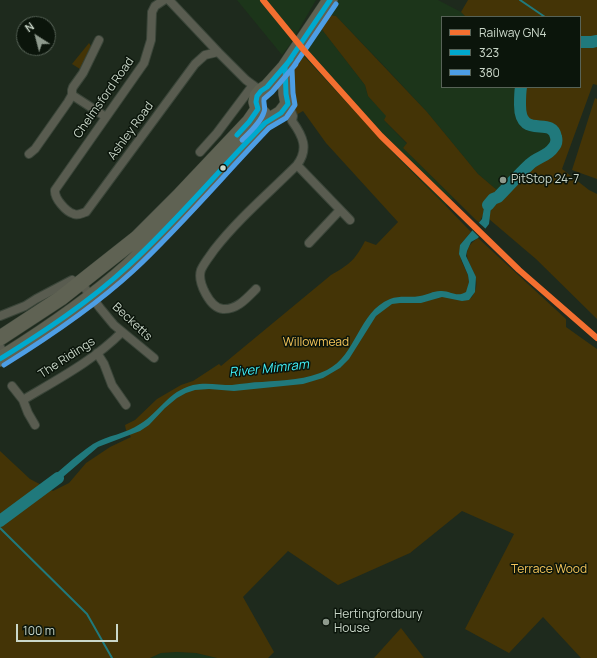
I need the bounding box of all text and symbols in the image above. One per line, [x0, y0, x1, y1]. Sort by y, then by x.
north arrow [16, 16, 56, 56]
legend [441, 16, 581, 88]
text: N [22, 18, 37, 35]
text: Railway GN4 [479, 24, 546, 41]
text: 323 [479, 44, 499, 61]
street label: Chelmsford Road [71, 55, 137, 141]
text: 380 [479, 64, 500, 81]
street label: Ashley Road [105, 99, 157, 163]
unlabelled marker [218, 163, 228, 173]
place label: PitStop 24-7 [511, 173, 579, 187]
marker: PitStop 24-7 [498, 175, 508, 185]
street label: Becketts [109, 300, 155, 344]
street label: The Ridings [36, 334, 98, 382]
park label: Willowmead [283, 336, 349, 350]
water label: River Mimram [228, 357, 310, 381]
park label: Terrace Wood [511, 563, 587, 577]
place label: Hertingfordbury House [334, 608, 423, 636]
scale bar [18, 616, 120, 642]
marker: Hertingfordbury House [321, 617, 331, 627]
text: 100 m [23, 622, 55, 639]

